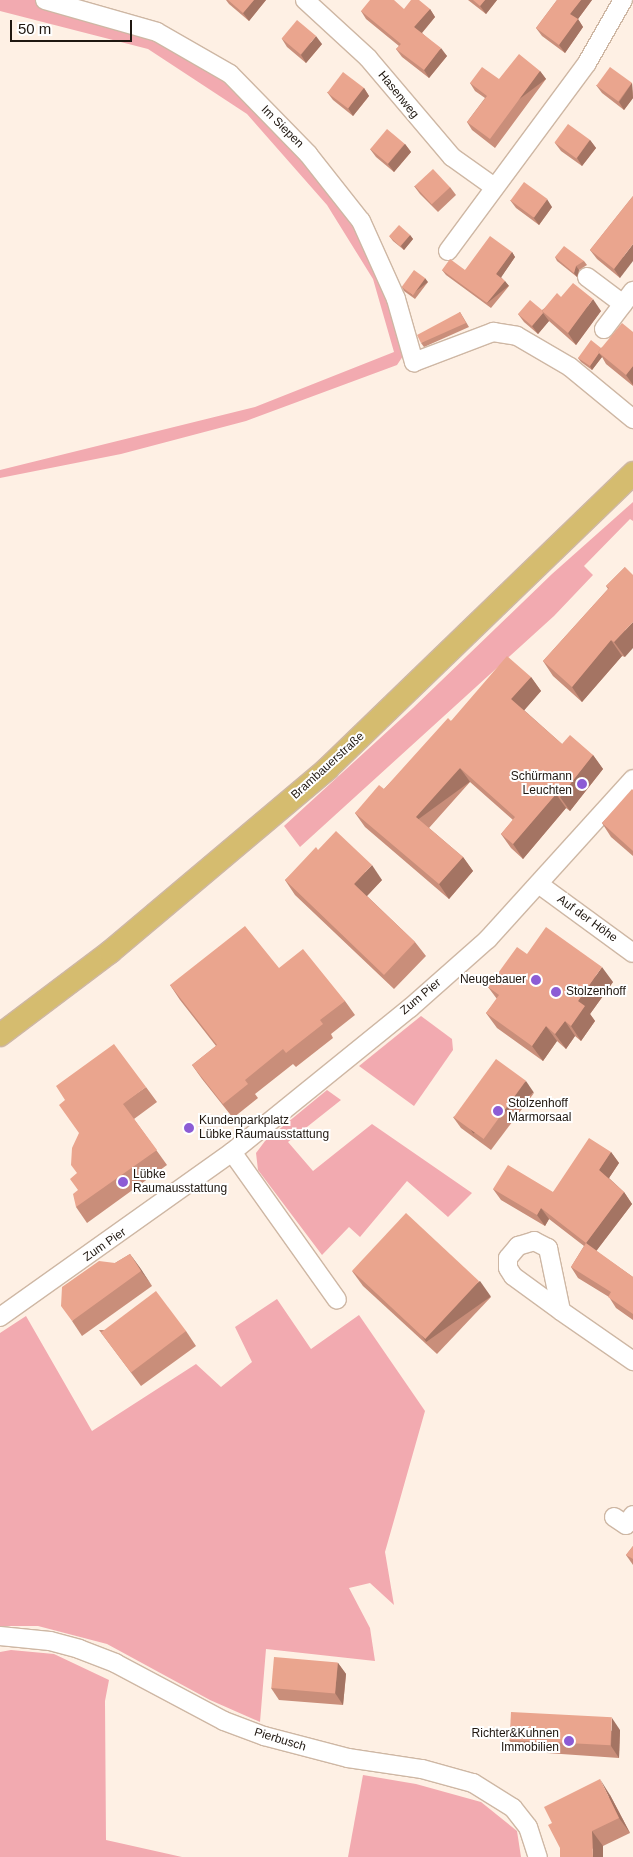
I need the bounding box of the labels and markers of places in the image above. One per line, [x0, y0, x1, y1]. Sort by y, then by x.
place label: Schürmann Leuchten [511, 770, 572, 798]
marker: Schürmann Leuchten [576, 778, 588, 790]
place label: Neugebauer [460, 973, 526, 987]
marker: Neugebauer [530, 974, 542, 986]
place label: Stolzenhoff [566, 985, 626, 999]
marker: Stolzenhoff [550, 986, 562, 998]
place label: Stolzenhoff Marmorsaal [508, 1097, 571, 1125]
marker: Stolzenhoff Marmorsaal [492, 1105, 504, 1117]
place label: Kundenparkplatz Lübke Raumausstattung [199, 1114, 329, 1142]
marker: Kundenparkplatz Lübke Raumausstattung [183, 1122, 195, 1134]
place label: Lübke Raumausstattung [133, 1168, 227, 1196]
marker: Lübke Raumausstattung [117, 1176, 129, 1188]
place label: Richter&Kuhnen Immobilien [472, 1727, 559, 1755]
marker: Richter&Kuhnen Immobilien [563, 1735, 575, 1747]

